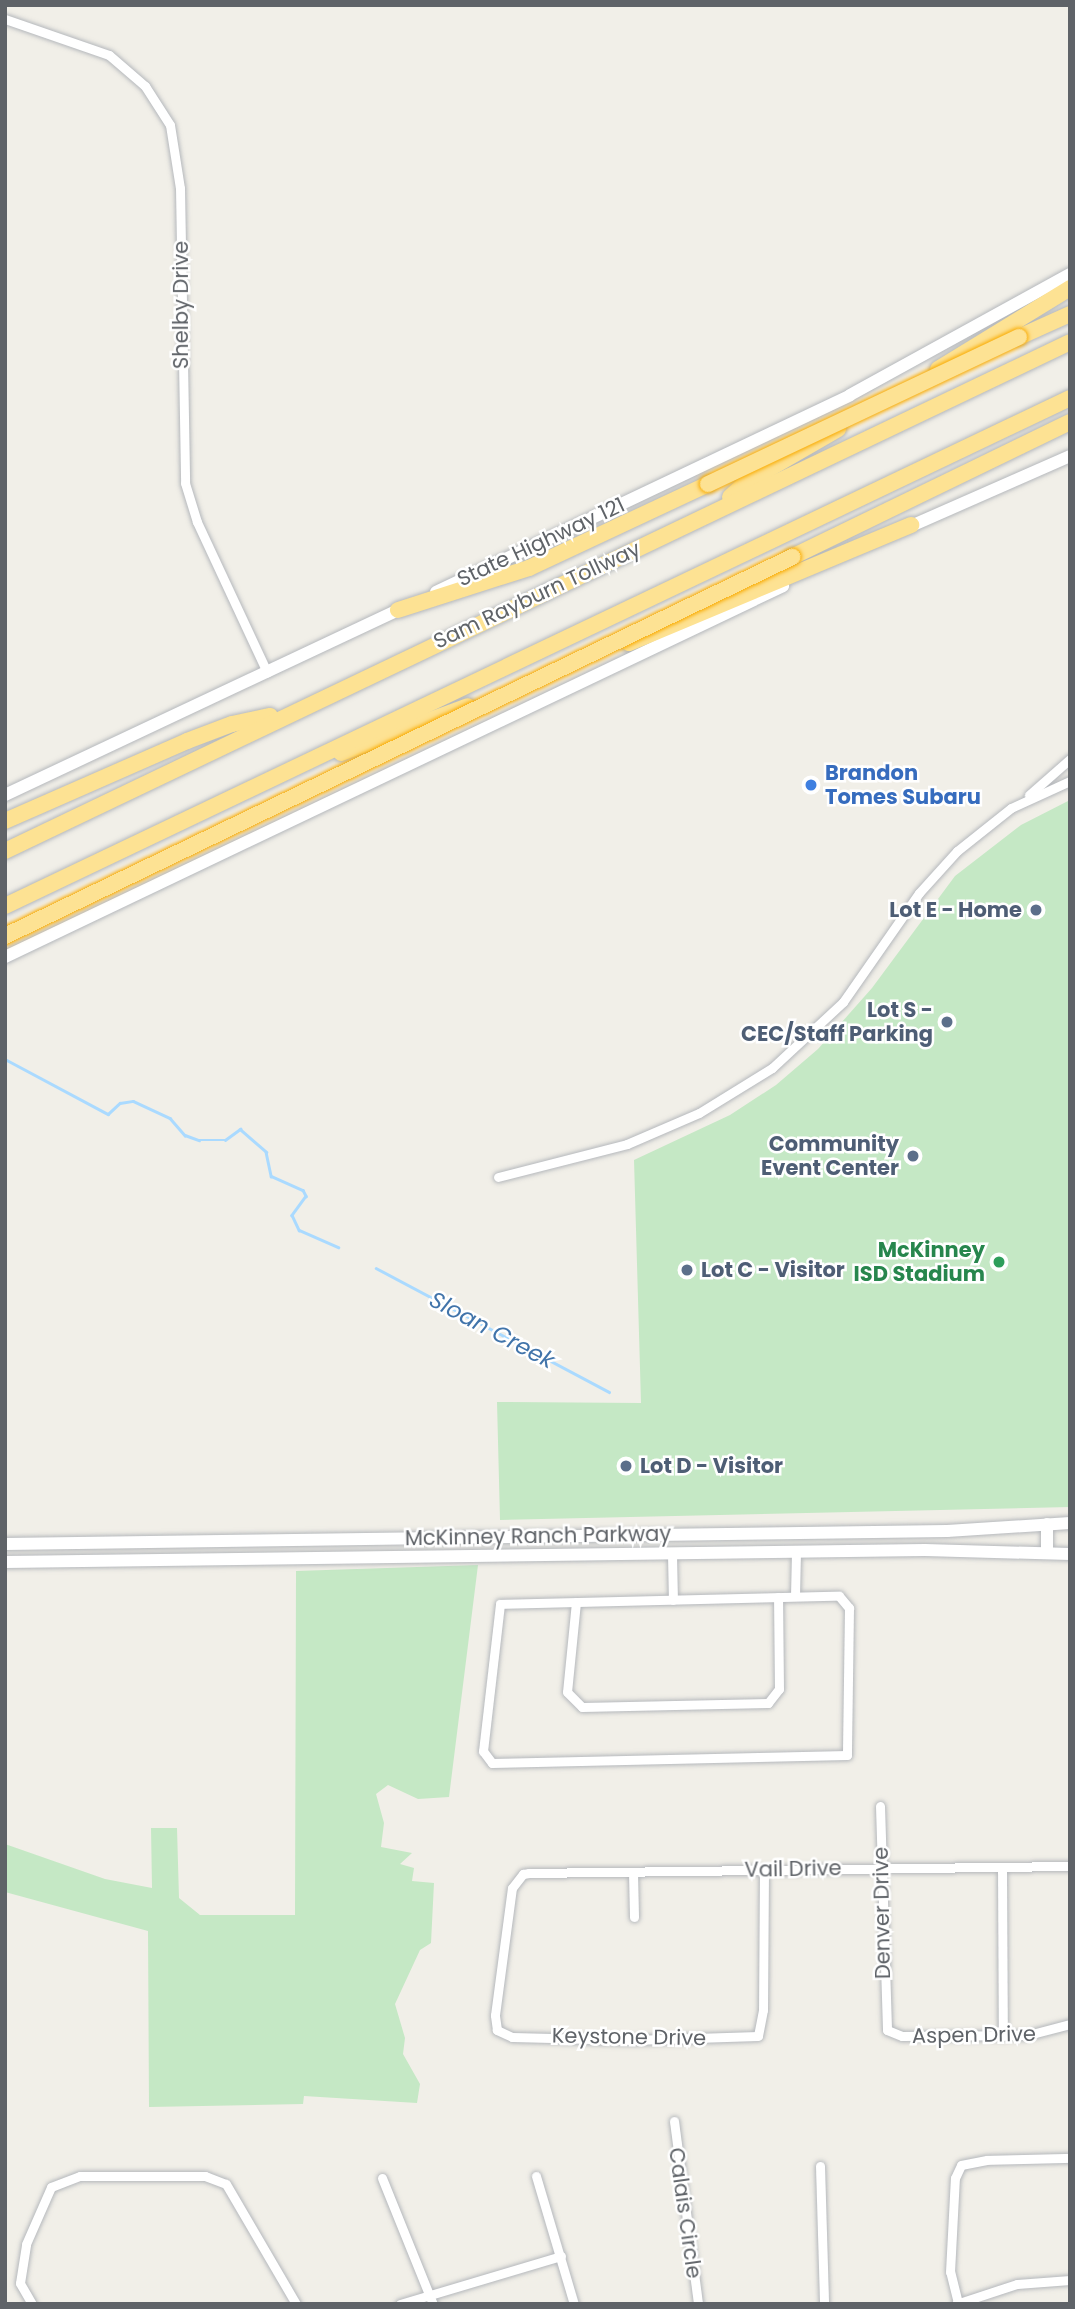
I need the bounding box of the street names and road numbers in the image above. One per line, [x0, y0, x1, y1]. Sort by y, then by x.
street label: Shelby Drive [168, 241, 194, 369]
street label: State Highway 121 [453, 492, 629, 592]
street label: Sam Rayburn Tollway [430, 536, 644, 654]
street label: McKinney Ranch Parkway [405, 1521, 671, 1551]
street label: Denver Drive [868, 1847, 896, 1979]
street label: Vail Drive [744, 1856, 842, 1882]
street label: Aspen Drive [912, 2021, 1036, 2049]
street label: Keystone Drive [552, 2023, 706, 2051]
street label: Calais Circle [663, 2146, 707, 2280]

